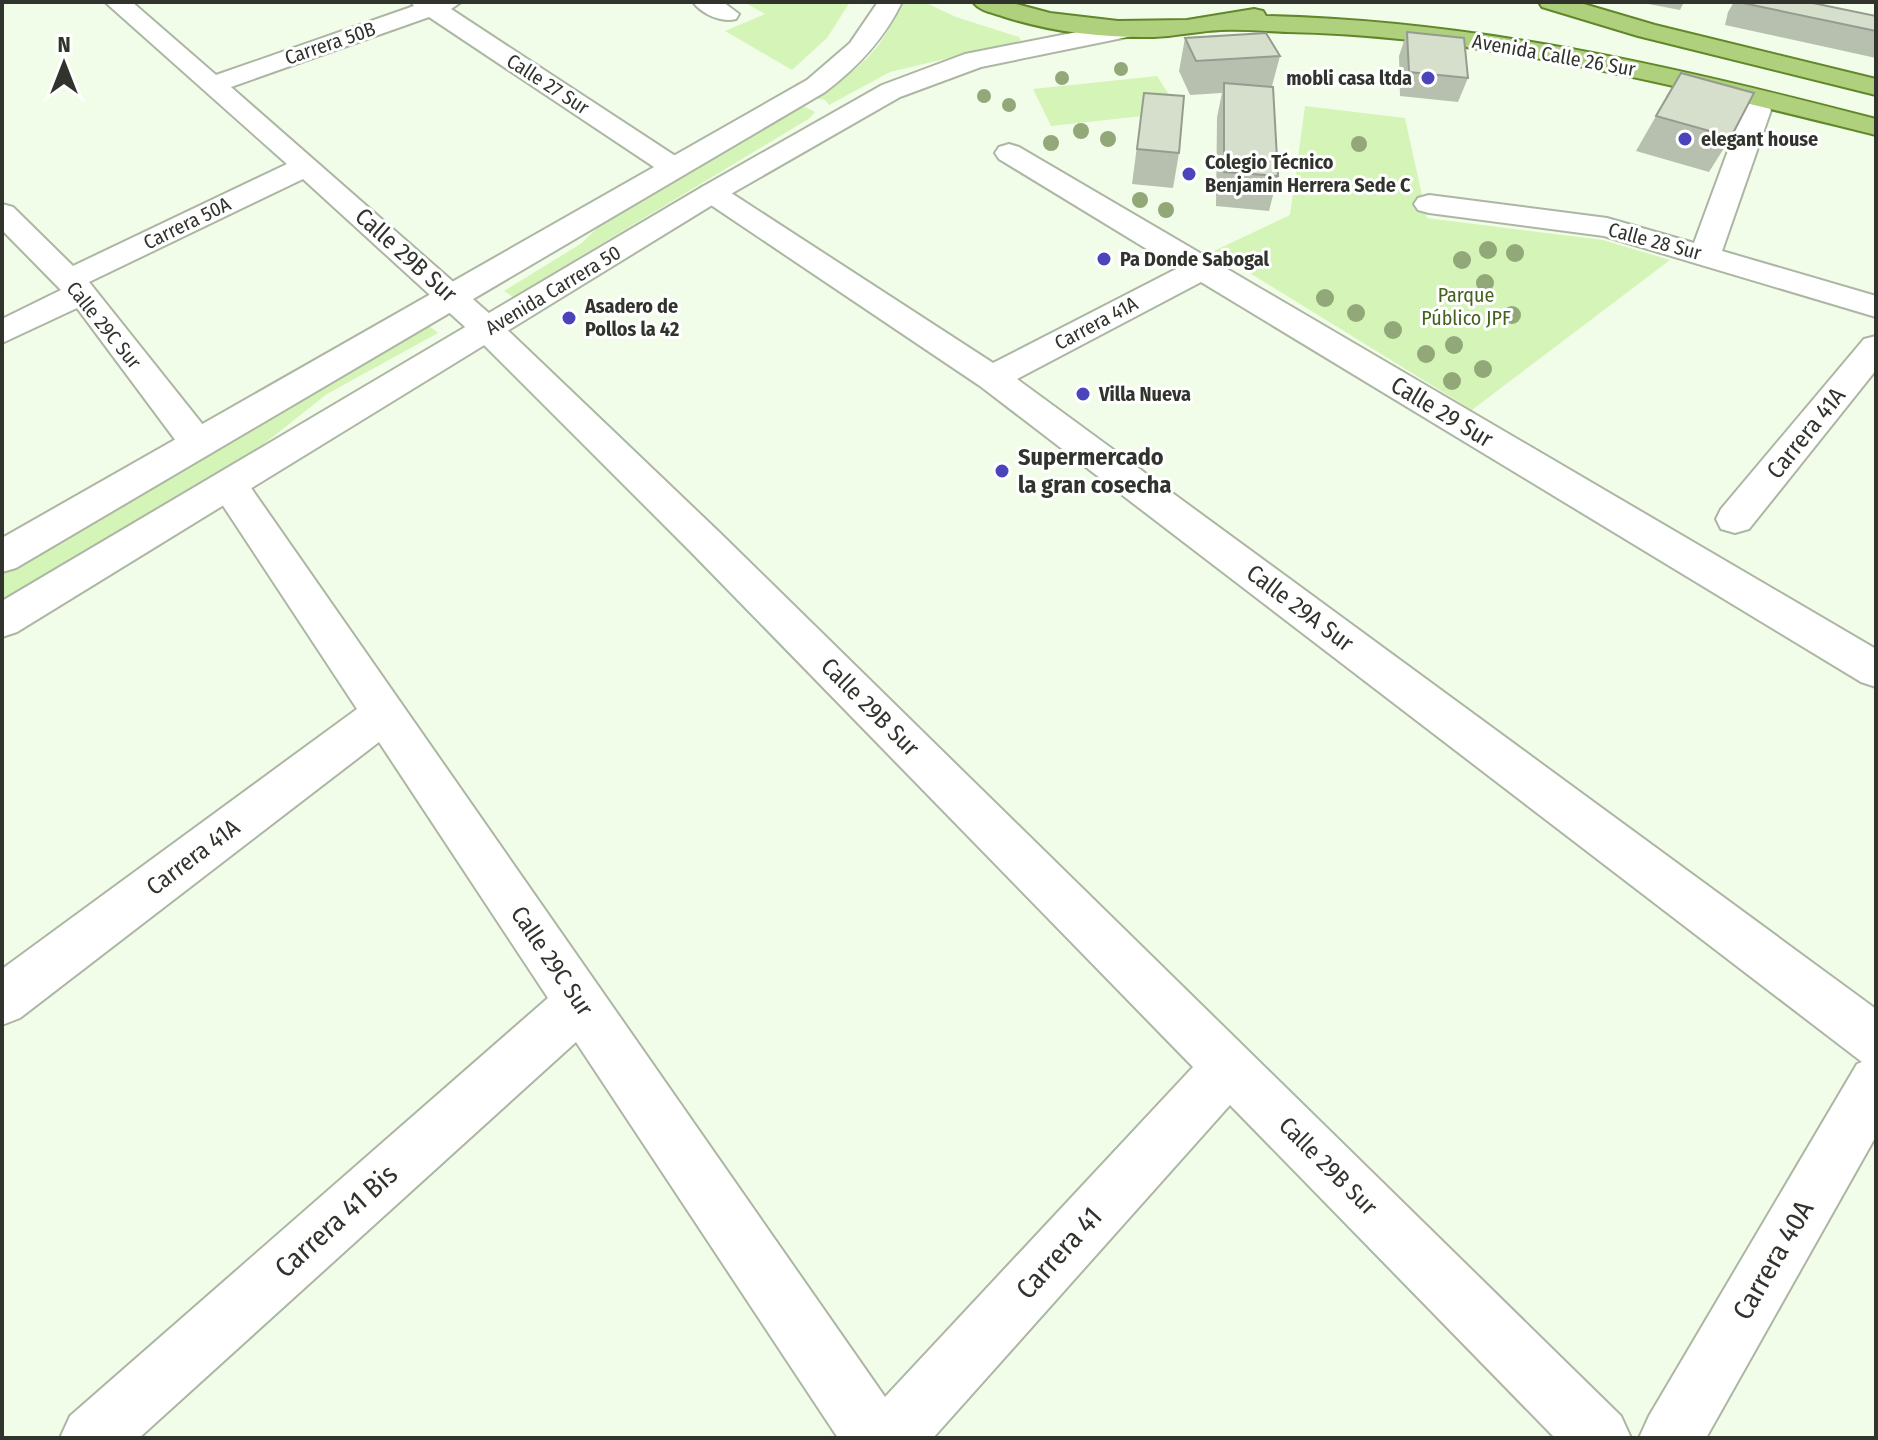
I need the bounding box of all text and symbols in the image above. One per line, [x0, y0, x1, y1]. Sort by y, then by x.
street label: Carrera 50B [281, 16, 379, 70]
north arrow [24, 24, 104, 104]
street label: Avenida Calle 26 Sur [1470, 29, 1638, 81]
text: N [57, 31, 71, 58]
street label: Calle 27 Sur [502, 48, 594, 120]
place label: mobli casa ltda [1286, 66, 1412, 90]
marker: mobli casa ltda [1419, 69, 1437, 87]
place label: elegant house [1701, 127, 1818, 151]
marker: elegant house [1676, 130, 1694, 148]
place label: Colegio Técnico Benjamin Herrera Sede C [1205, 150, 1411, 197]
marker: Colegio Técnico Benjamin Herrera Sede C [1180, 165, 1198, 183]
street label: Carrera 50A [139, 191, 235, 254]
street label: Calle 29B Sur [349, 202, 463, 308]
street label: Calle 28 Sur [1606, 217, 1704, 265]
street label: Avenida Carrera 50 [481, 240, 625, 340]
place label: Pa Donde Sabogal [1120, 247, 1269, 271]
marker: Pa Donde Sabogal [1095, 250, 1113, 268]
street label: Calle 29C Sur [62, 277, 146, 373]
park label: Parque Público JPF [1421, 283, 1511, 330]
street label: Carrera 41A [1050, 291, 1142, 355]
place label: Asadero de Pollos la 42 [584, 294, 679, 341]
marker: Asadero de Pollos la 42 [560, 309, 578, 327]
street label: Calle 29 Sur [1386, 371, 1499, 454]
place label: Villa Nueva [1098, 382, 1191, 406]
street label: Carrera 41A [1761, 382, 1851, 484]
marker: Villa Nueva [1074, 385, 1092, 403]
place label: Supermercado la gran cosecha [1018, 443, 1171, 499]
marker: Supermercado la gran cosecha [993, 462, 1011, 480]
street label: Calle 29A Sur [1241, 559, 1359, 658]
street label: Calle 29B Sur [815, 652, 925, 762]
street label: Carrera 41A [141, 813, 245, 901]
street label: Calle 29C Sur [505, 901, 599, 1022]
street label: Calle 29B Sur [1273, 1111, 1383, 1221]
street label: Carrera 41 Bis [268, 1157, 404, 1285]
street label: Carrera 40A [1726, 1194, 1821, 1326]
street label: Carrera 41 [1009, 1200, 1109, 1306]

